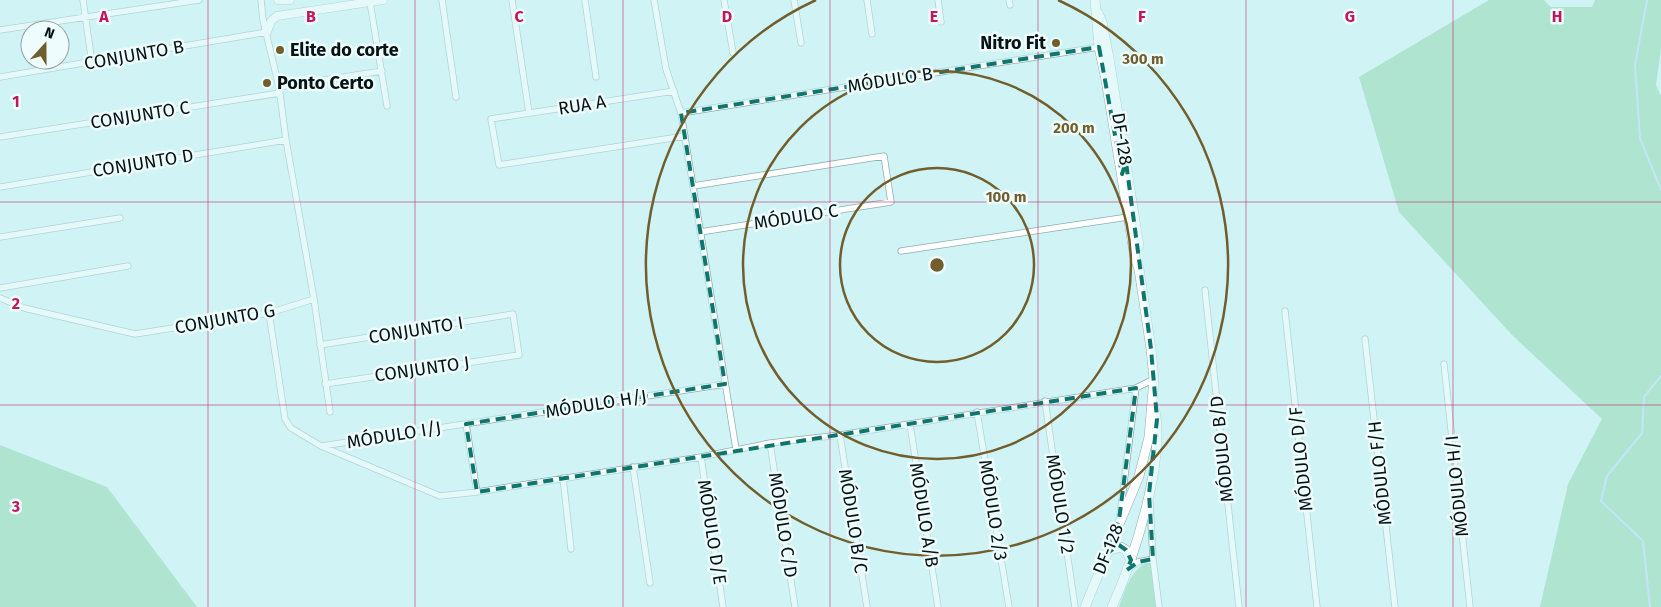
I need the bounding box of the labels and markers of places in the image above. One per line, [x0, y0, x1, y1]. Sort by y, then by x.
place label: Nitro Fit [980, 32, 1047, 54]
marker: Nitro Fit [1050, 37, 1062, 49]
place label: Elite do corte [290, 39, 399, 61]
marker: Elite do corte [274, 44, 286, 56]
place label: Ponto Certo [277, 72, 374, 94]
marker: Ponto Certo [261, 77, 273, 89]
centre of rings [928, 256, 946, 274]

